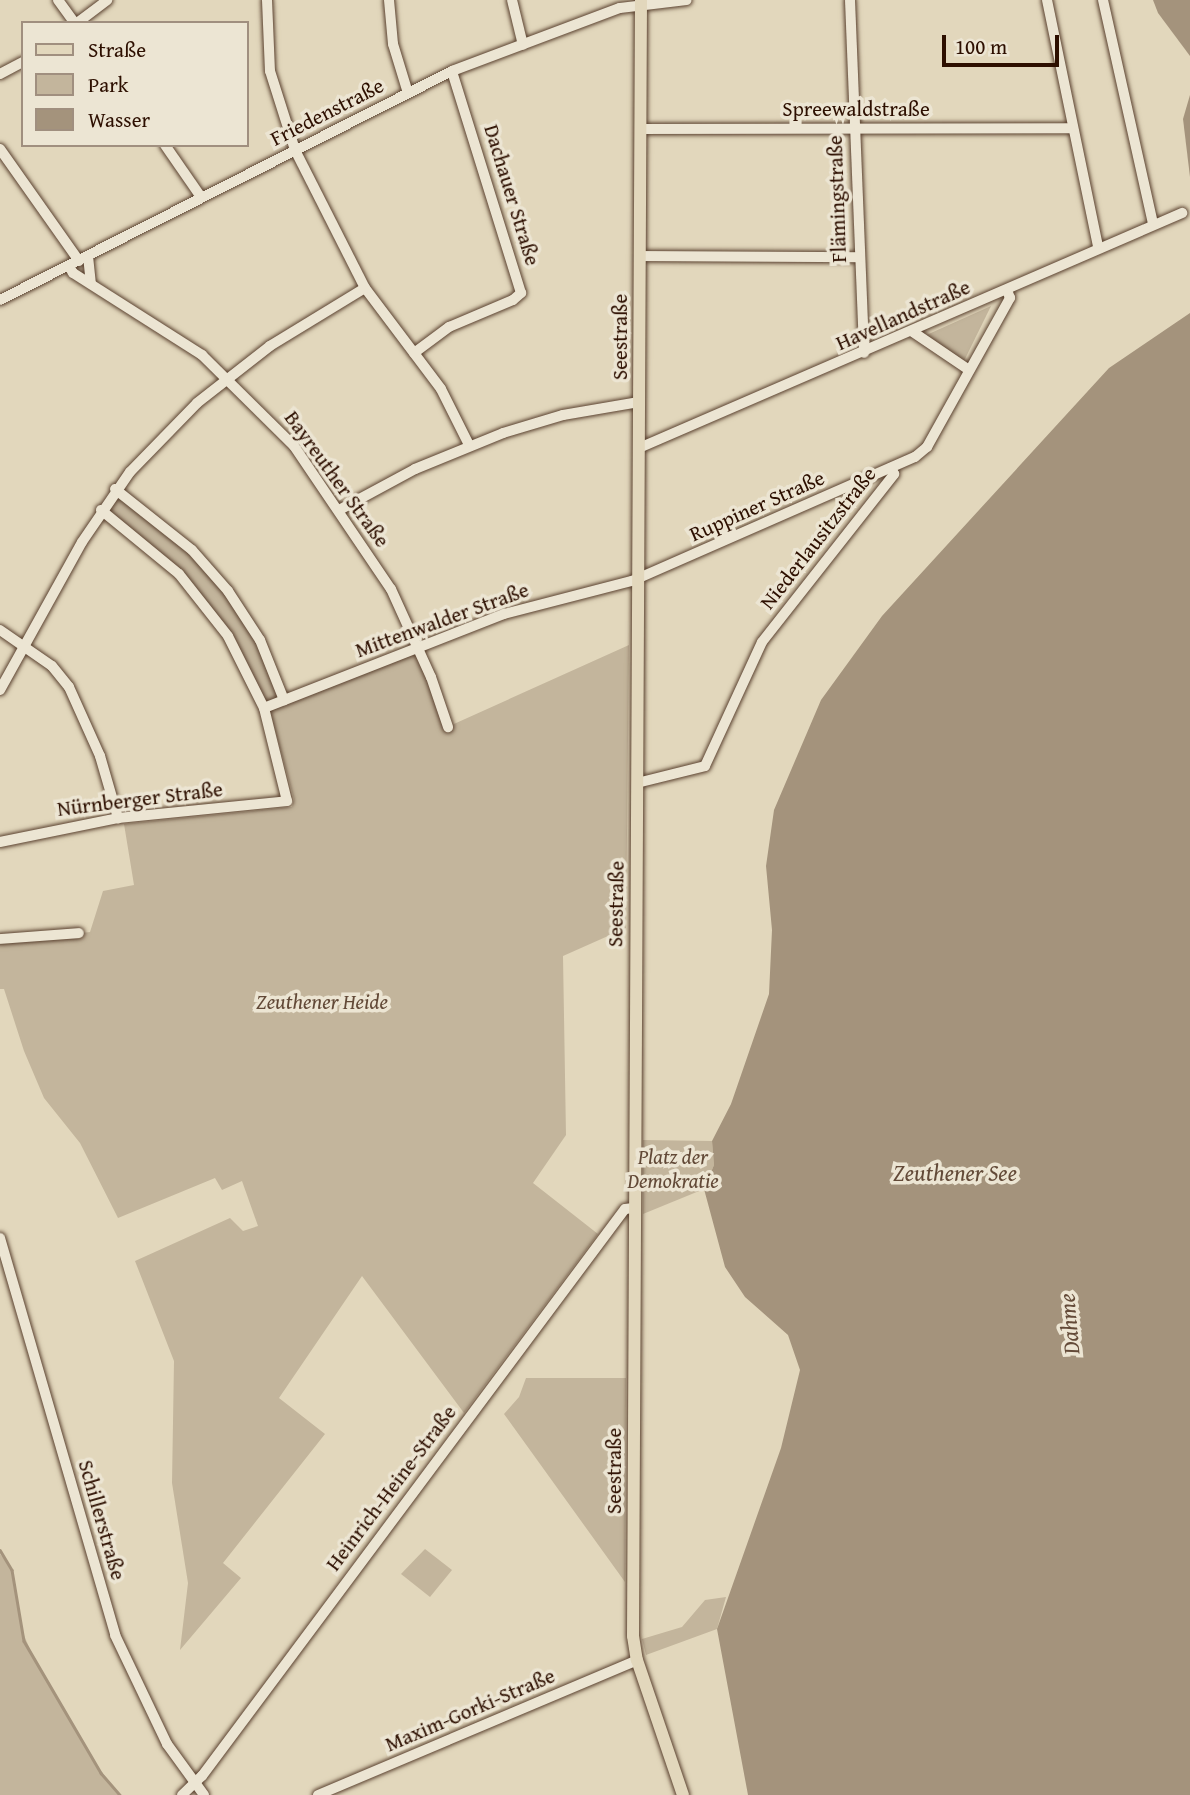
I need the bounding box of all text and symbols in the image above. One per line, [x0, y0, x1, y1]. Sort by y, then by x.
legend [21, 21, 248, 147]
scale bar [945, 21, 1062, 65]
text: 100 m [955, 31, 1007, 62]
text: Straße [88, 34, 146, 65]
text: Park [88, 69, 129, 100]
street label: Friedenstraße [266, 73, 388, 151]
street label: Spreewaldstraße [782, 96, 930, 122]
text: Wasser [88, 104, 150, 135]
street label: Dachauer Straße [479, 121, 545, 269]
street label: Flämingstraße [822, 135, 852, 263]
street label: Havellandstraße [832, 274, 974, 356]
street label: Seestraße [607, 294, 633, 380]
street label: Bayreuther Straße [279, 406, 395, 552]
street label: Niederlausitzstraße [755, 462, 881, 614]
street label: Ruppiner Straße [686, 465, 828, 547]
street label: Mittenwalder Straße [352, 577, 532, 663]
street label: Nürnberger Straße [56, 776, 224, 822]
street label: Seestraße [603, 861, 629, 947]
park label: Zeuthener Heide [256, 989, 388, 1015]
park label: Platz der Demokratie [627, 1144, 719, 1194]
water label: Zeuthener See [893, 1159, 1017, 1187]
water label: Dahme [1053, 1292, 1085, 1356]
street label: Heinrich-Heine-Straße [321, 1400, 461, 1576]
street label: Seestraße [601, 1428, 627, 1514]
street label: Schillerstraße [73, 1457, 131, 1583]
street label: Maxim-Gorki-Straße [381, 1663, 559, 1757]

